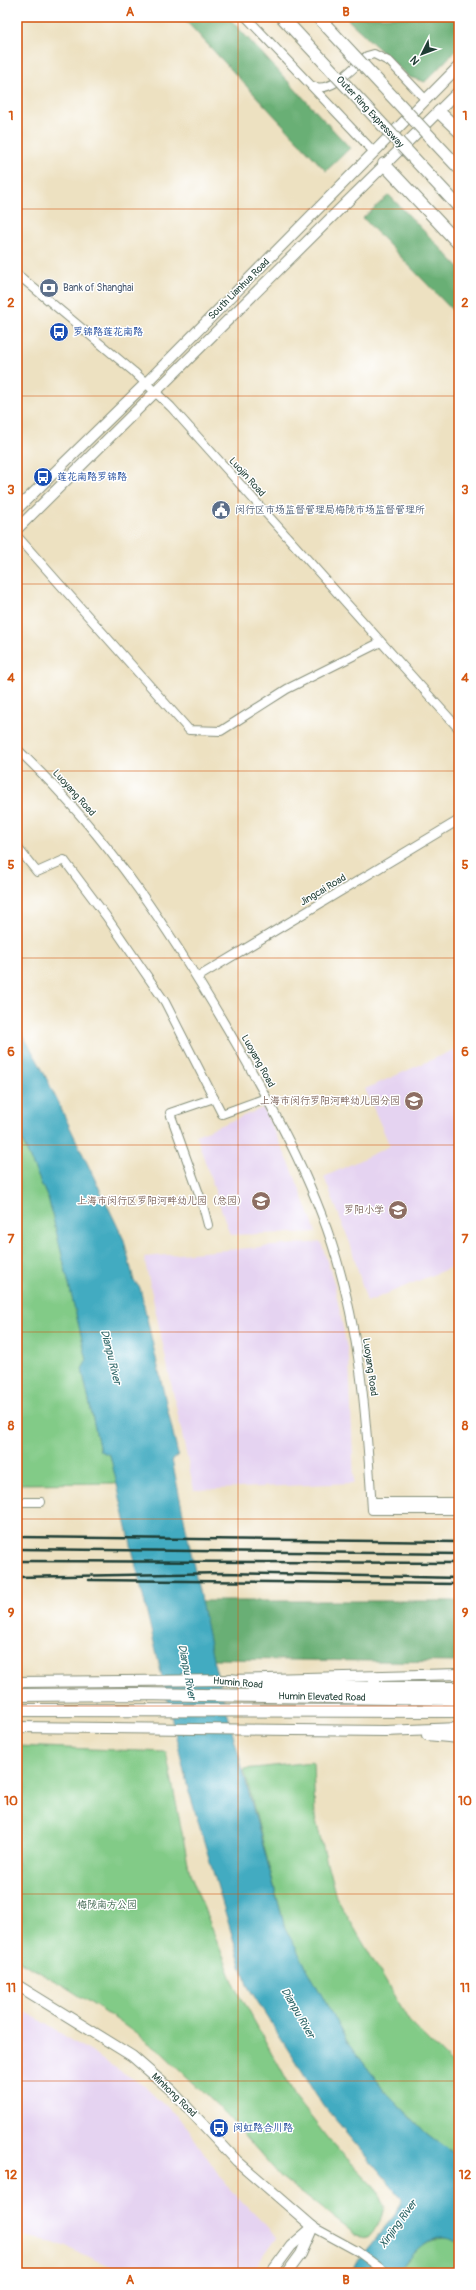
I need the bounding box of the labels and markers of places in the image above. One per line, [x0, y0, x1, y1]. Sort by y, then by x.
bank icon: Bank of Shanghai [38, 277, 60, 299]
place label: Bank of Shanghai [63, 282, 134, 294]
bus stop icon: 罗锦路莲花南路 [48, 321, 70, 343]
place label: 罗锦路莲花南路 [73, 326, 143, 338]
bus stop icon: 莲花南路罗锦路 [32, 466, 54, 488]
place label: 莲花南路罗锦路 [57, 471, 127, 483]
public building icon: 闵行区市场监督管理局梅陇市场监督管理所 [210, 499, 232, 521]
place label: 闵行区市场监督管理局梅陇市场监督管理所 [235, 504, 425, 516]
school or university icon: 上海市闵行罗阳河畔幼儿园分园 [403, 1090, 425, 1112]
place label: 上海市闵行罗阳河畔幼儿园分园 [260, 1095, 400, 1107]
school or university icon: 上海市闵行区罗阳河畔幼儿园（总园） [250, 1190, 272, 1212]
place label: 上海市闵行区罗阳河畔幼儿园（总园） [77, 1195, 247, 1207]
school or university icon: 罗阳小学 [387, 1199, 409, 1221]
place label: 罗阳小学 [344, 1204, 384, 1216]
bus stop icon: 闵虹路合川路 [208, 2117, 230, 2139]
place label: 闵虹路合川路 [233, 2122, 293, 2134]

